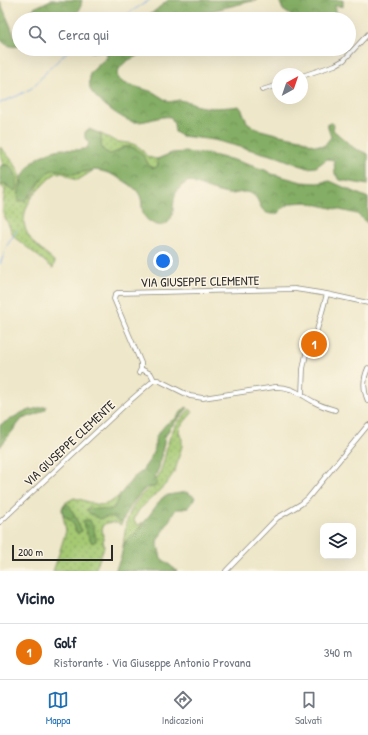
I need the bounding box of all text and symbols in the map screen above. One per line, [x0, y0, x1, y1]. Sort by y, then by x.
search box [12, 12, 356, 56]
icon: search [26, 23, 48, 45]
text: Cerca qui [58, 24, 109, 45]
north arrow [272, 68, 308, 104]
your location [153, 251, 173, 271]
street label: VIA GIUSEPPE CLEMENTE [140, 271, 260, 291]
pin: 1 [301, 329, 327, 359]
street label: VIA GIUSEPPE CLEMENTE [19, 396, 119, 490]
map controls [320, 523, 356, 559]
button: layers [320, 523, 356, 559]
scale bar [12, 543, 113, 562]
text: 200 m [18, 545, 43, 559]
text: Vicino [16, 586, 54, 609]
text: Golf [54, 632, 77, 653]
text: 1 [27, 643, 31, 661]
text: 340 m [324, 643, 352, 661]
text: Ristorante · Via Giuseppe Antonio Provana [54, 653, 251, 671]
tab: Mappa [46, 689, 70, 727]
tab: Indicazioni [162, 689, 204, 727]
tab: Salvati [295, 689, 322, 727]

